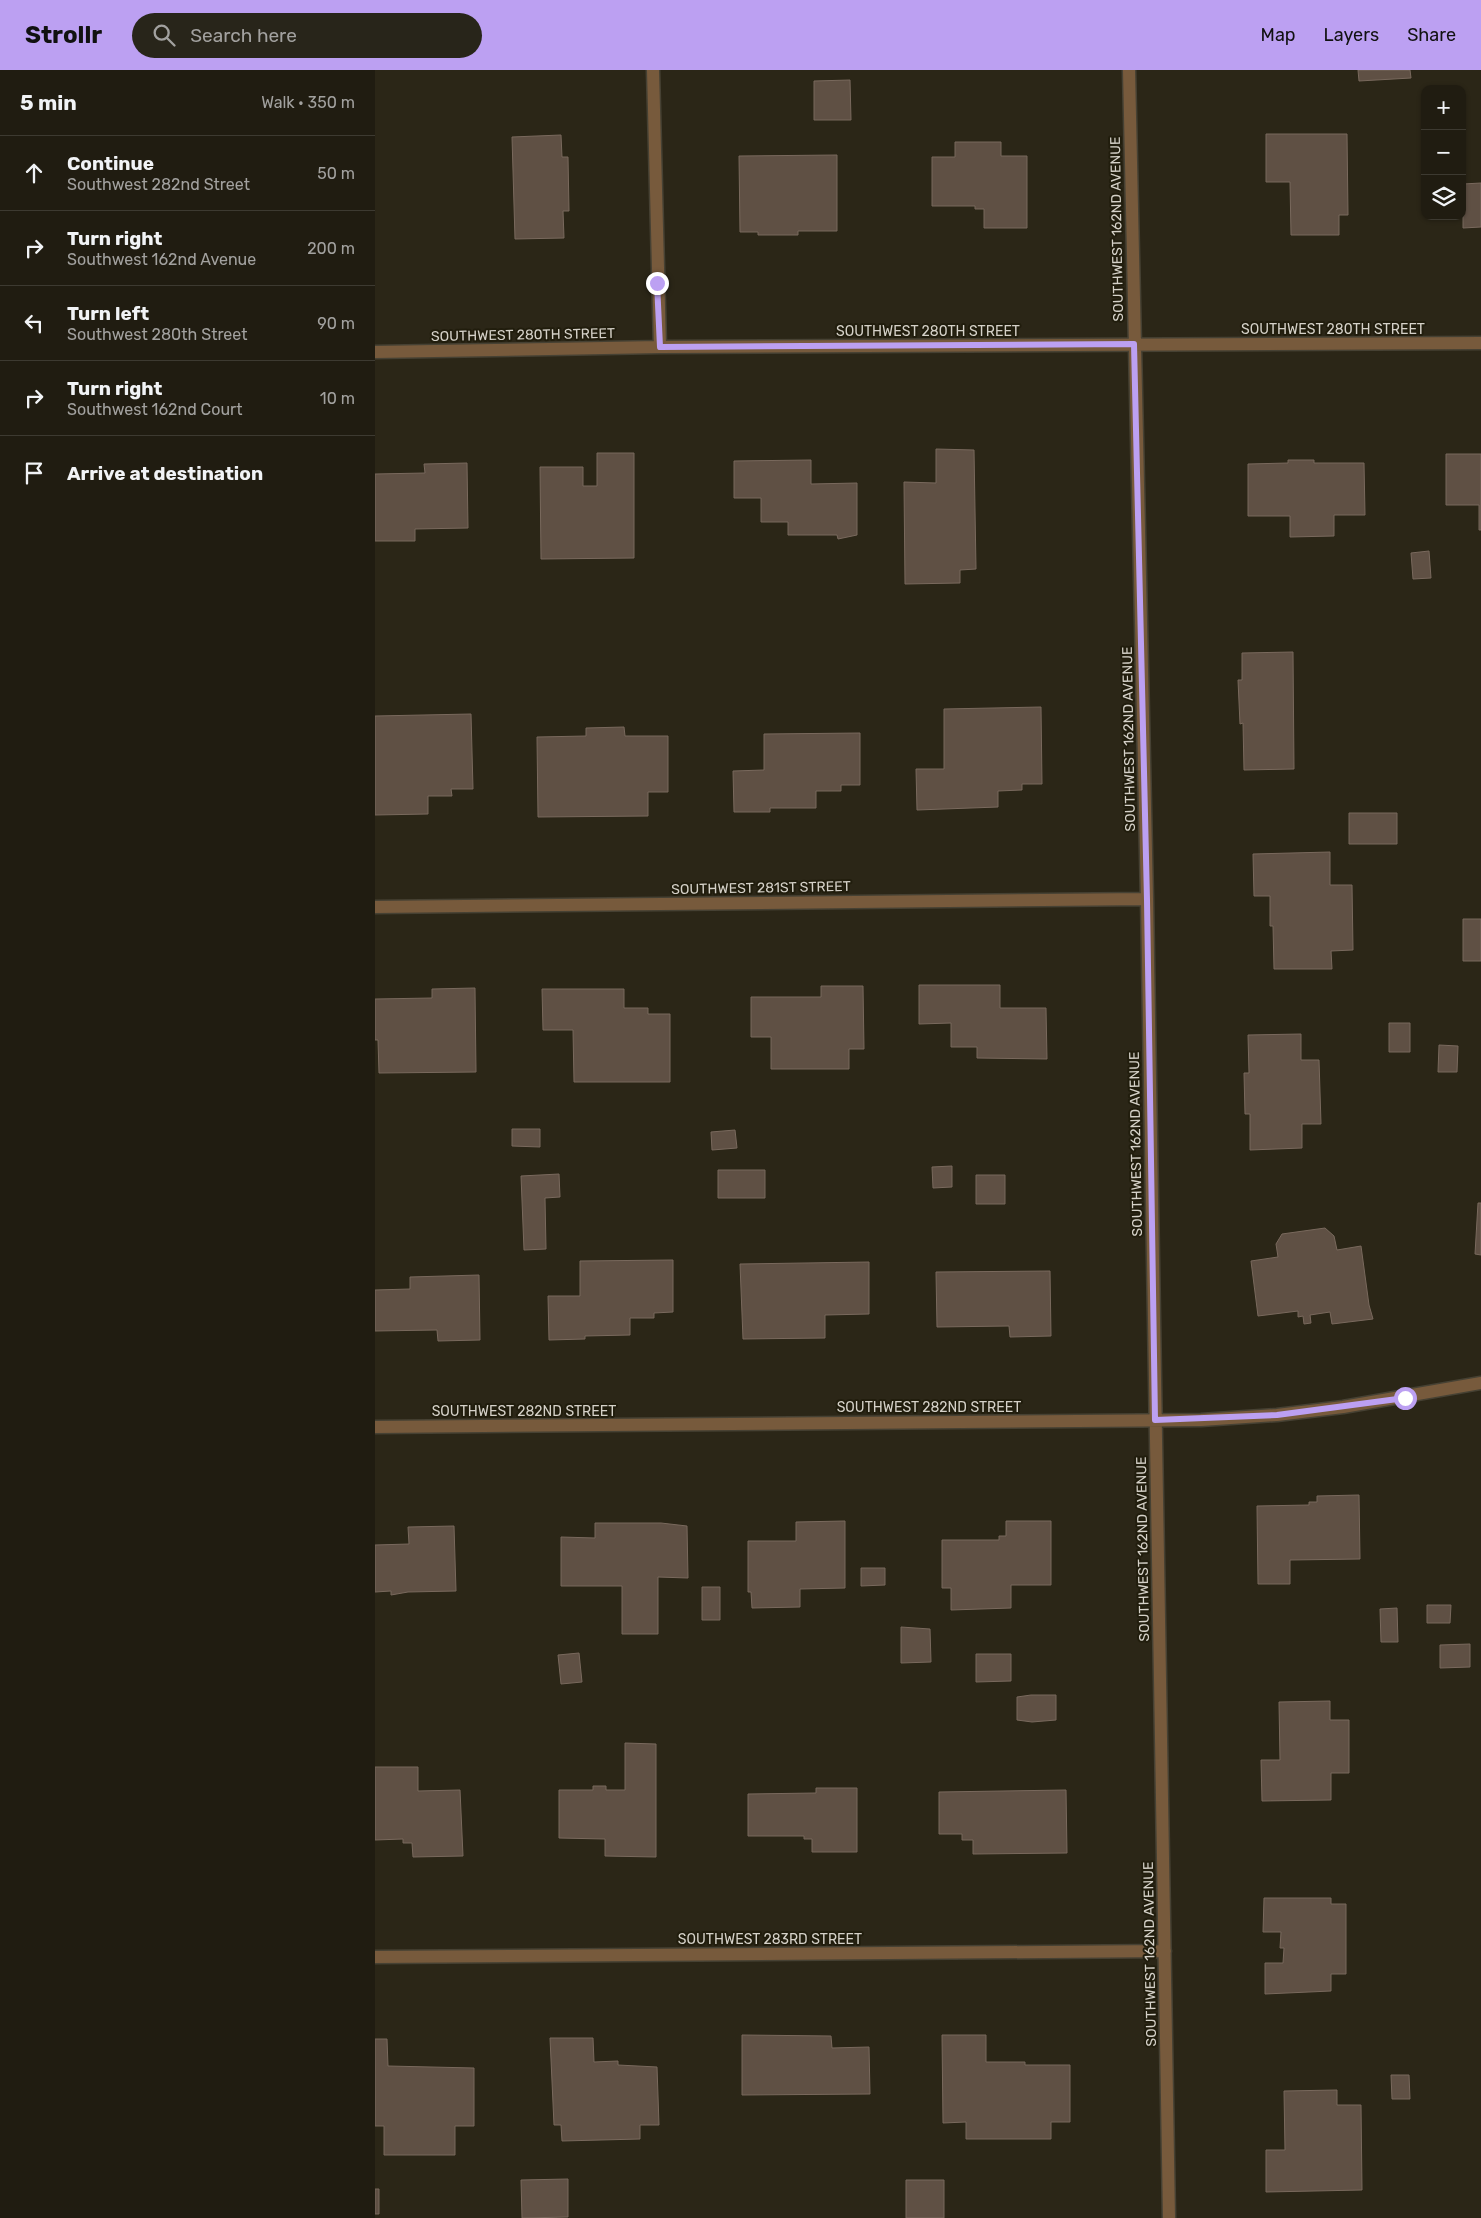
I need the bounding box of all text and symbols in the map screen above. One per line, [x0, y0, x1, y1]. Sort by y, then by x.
search box [132, 13, 482, 58]
text: Strollr [25, 21, 102, 49]
icon: search [150, 21, 178, 49]
text: Search here [190, 24, 297, 47]
text: Map [1261, 24, 1296, 46]
text: Layers [1324, 24, 1379, 46]
text: Share [1407, 24, 1456, 46]
map controls [1421, 85, 1466, 220]
button: + [1421, 85, 1466, 130]
text: 5 min [20, 90, 77, 115]
text: Walk · 350 m [261, 93, 355, 112]
button: − [1421, 130, 1466, 175]
street label: SOUTHWEST 162ND AVENUE [1107, 136, 1127, 322]
text: Continue [67, 152, 154, 175]
icon: ahead [20, 159, 48, 187]
text: 50 m [317, 164, 355, 183]
text: Southwest 282nd Street [67, 175, 250, 194]
button: layers [1421, 175, 1466, 220]
text: Turn right [67, 227, 162, 250]
icon: right [20, 234, 48, 262]
text: 200 m [307, 239, 355, 258]
text: Southwest 162nd Avenue [67, 250, 256, 269]
route end [646, 272, 669, 295]
text: Turn left [67, 302, 149, 325]
icon: left [20, 309, 48, 337]
text: 90 m [317, 314, 355, 333]
street label: SOUTHWEST 280TH STREET [1241, 321, 1425, 338]
street label: SOUTHWEST 280TH STREET [836, 323, 1020, 340]
text: Southwest 280th Street [67, 325, 247, 344]
street label: SOUTHWEST 280TH STREET [431, 325, 615, 345]
text: Turn right [67, 377, 162, 400]
icon: right [20, 384, 48, 412]
text: 10 m [320, 389, 355, 408]
text: Southwest 162nd Court [67, 400, 242, 419]
icon: arrive [20, 459, 48, 487]
text: Arrive at destination [67, 462, 263, 485]
street label: SOUTHWEST 162ND AVENUE [1119, 646, 1139, 832]
street label: SOUTHWEST 281ST STREET [671, 878, 851, 898]
street label: SOUTHWEST 162ND AVENUE [1126, 1051, 1146, 1237]
route start [1394, 1387, 1417, 1410]
street label: SOUTHWEST 282ND STREET [837, 1399, 1021, 1416]
street label: SOUTHWEST 282ND STREET [432, 1403, 616, 1420]
street label: SOUTHWEST 162ND AVENUE [1133, 1456, 1153, 1642]
street label: SOUTHWEST 162ND AVENUE [1140, 1861, 1160, 2047]
street label: SOUTHWEST 283RD STREET [678, 1931, 862, 1948]

